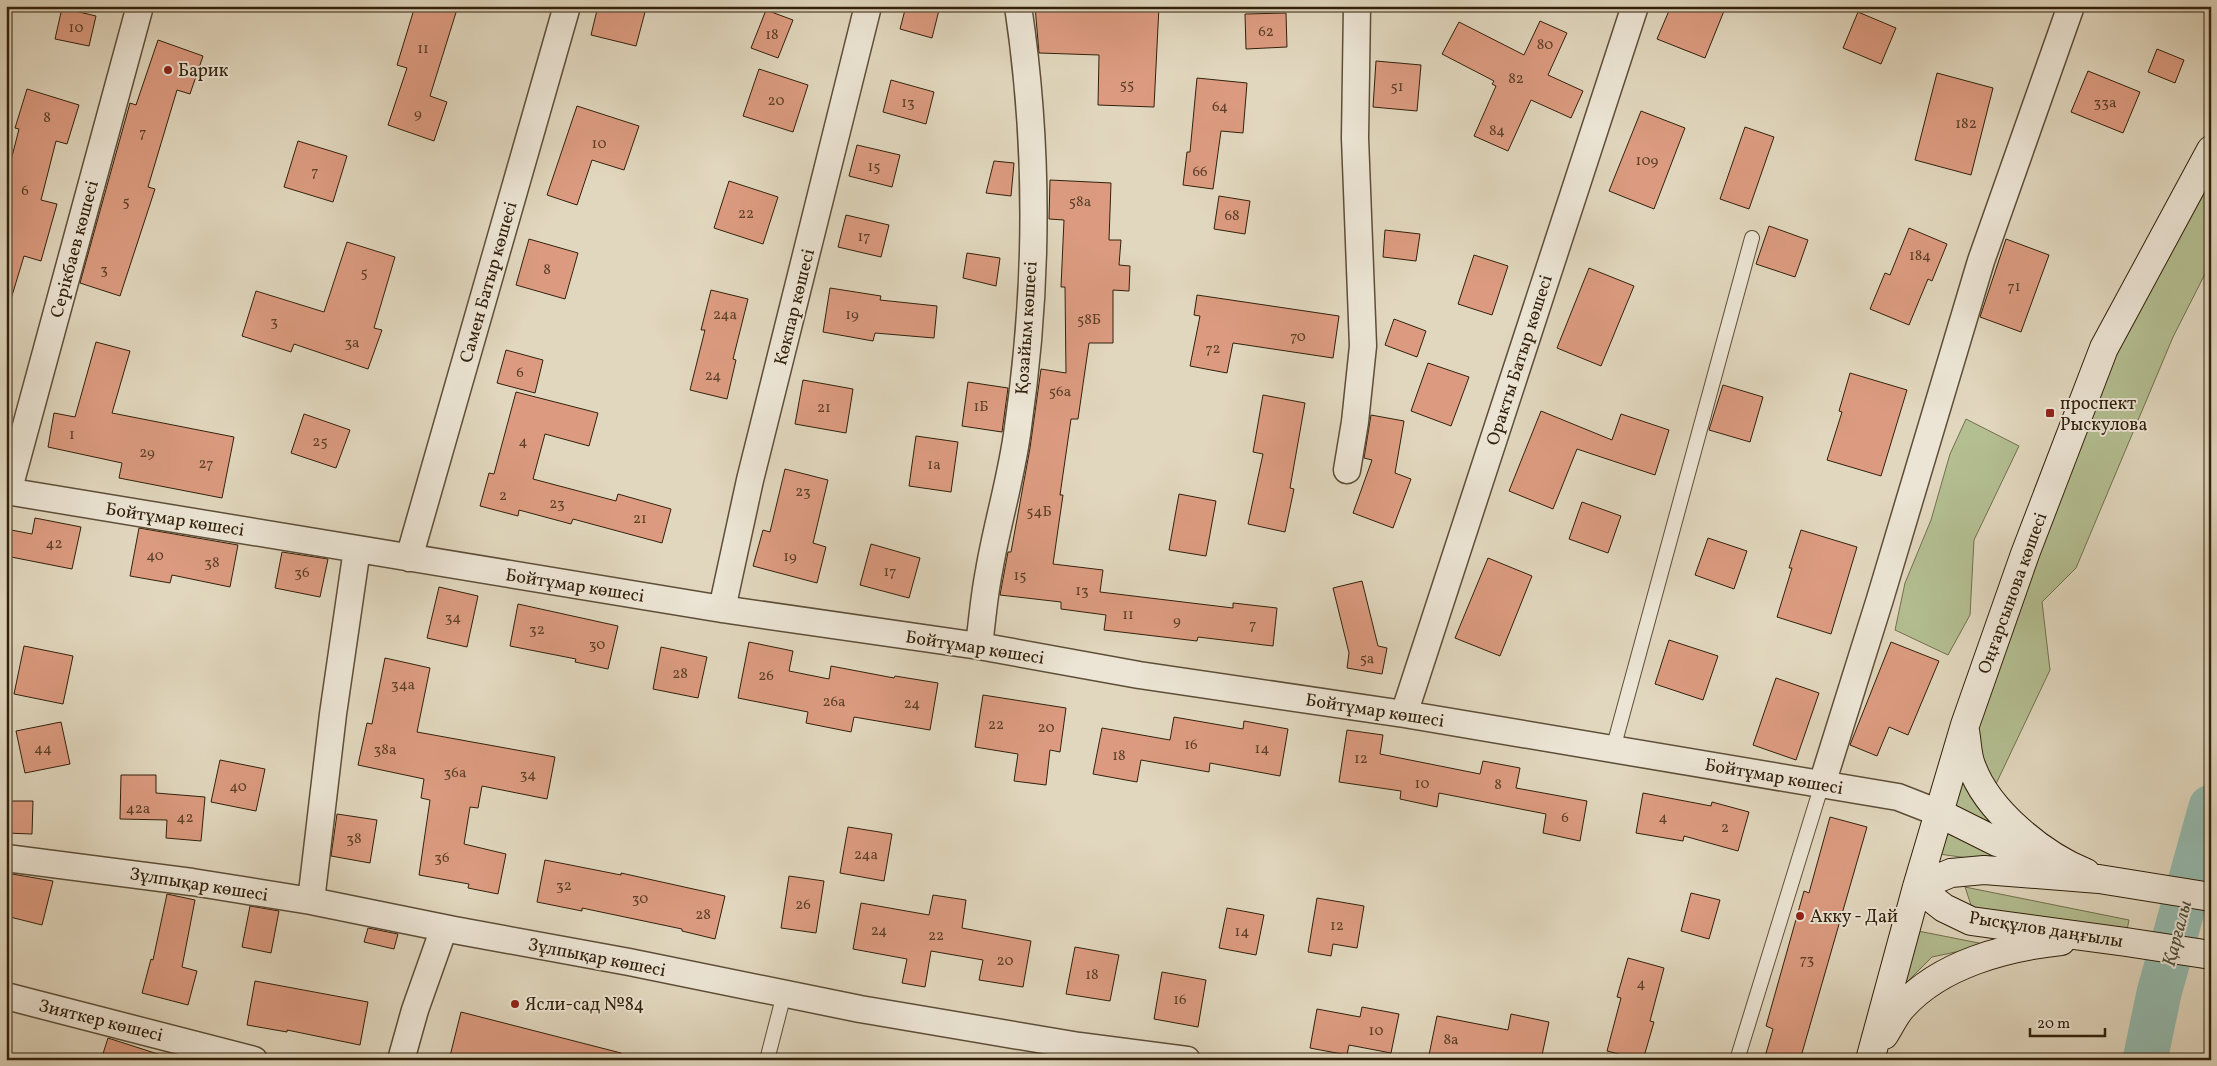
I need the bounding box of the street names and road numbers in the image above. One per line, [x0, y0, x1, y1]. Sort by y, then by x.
street label: Серікбаев көшесі [45, 178, 106, 321]
street label: Самен Батыр көшесі [454, 199, 524, 366]
street label: Көкпар көшесі [769, 246, 822, 368]
street label: Қозайым көшесі [1010, 260, 1045, 396]
street label: Оракты Батыр көшесі [1481, 272, 1560, 449]
street label: Бойтұмар көшесі [104, 497, 246, 544]
street label: Оңғарсынова көшесі [1973, 509, 2054, 678]
street label: Бойтұмар көшесі [504, 563, 646, 610]
street label: Бойтұмар көшесі [904, 625, 1046, 672]
street label: Бойтұмар көшесі [1304, 688, 1446, 735]
street label: Бойтұмар көшесі [1703, 753, 1845, 802]
street label: Зұлпықар көшесі [128, 862, 270, 909]
street label: Рысқұлов даңғылы [1967, 906, 2125, 955]
street label: Зұлпықар көшесі [526, 933, 668, 984]
street label: Зияткер көшесі [36, 994, 165, 1049]

